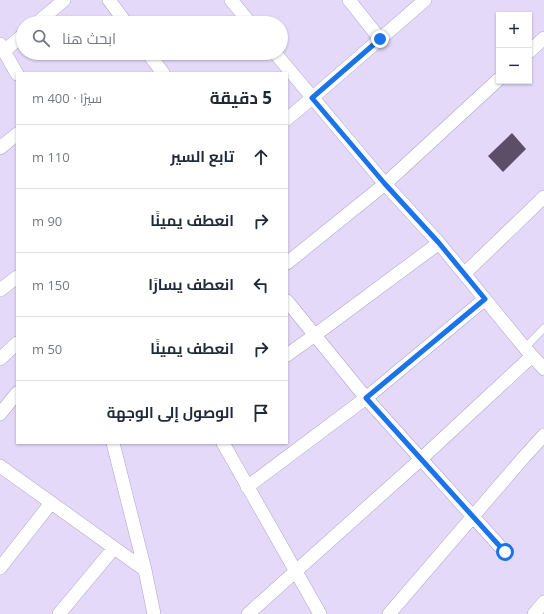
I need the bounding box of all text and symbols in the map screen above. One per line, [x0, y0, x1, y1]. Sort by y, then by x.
map controls [496, 12, 532, 84]
button: + [496, 12, 532, 48]
search box [16, 16, 288, 60]
icon: search [30, 27, 52, 49]
text: ابحث هنا [62, 28, 116, 48]
route end [371, 30, 389, 48]
button: − [496, 48, 532, 84]
text: 5 دقيقة [210, 86, 272, 109]
text: سيرًا · 400 m [32, 89, 102, 107]
text: تابع السير [170, 146, 234, 166]
icon: ahead [250, 146, 272, 168]
text: 110 m [32, 148, 70, 166]
text: انعطف يمينًا [150, 210, 234, 230]
icon: right [250, 210, 272, 232]
text: 90 m [32, 212, 62, 230]
text: انعطف يسارًا [148, 274, 234, 294]
icon: left [250, 274, 272, 296]
text: 150 m [32, 276, 70, 294]
text: انعطف يمينًا [150, 338, 234, 358]
icon: right [250, 338, 272, 360]
text: 50 m [32, 340, 62, 358]
text: الوصول إلى الوجهة [107, 402, 234, 422]
icon: arrive [250, 402, 272, 424]
route start [496, 543, 514, 561]

